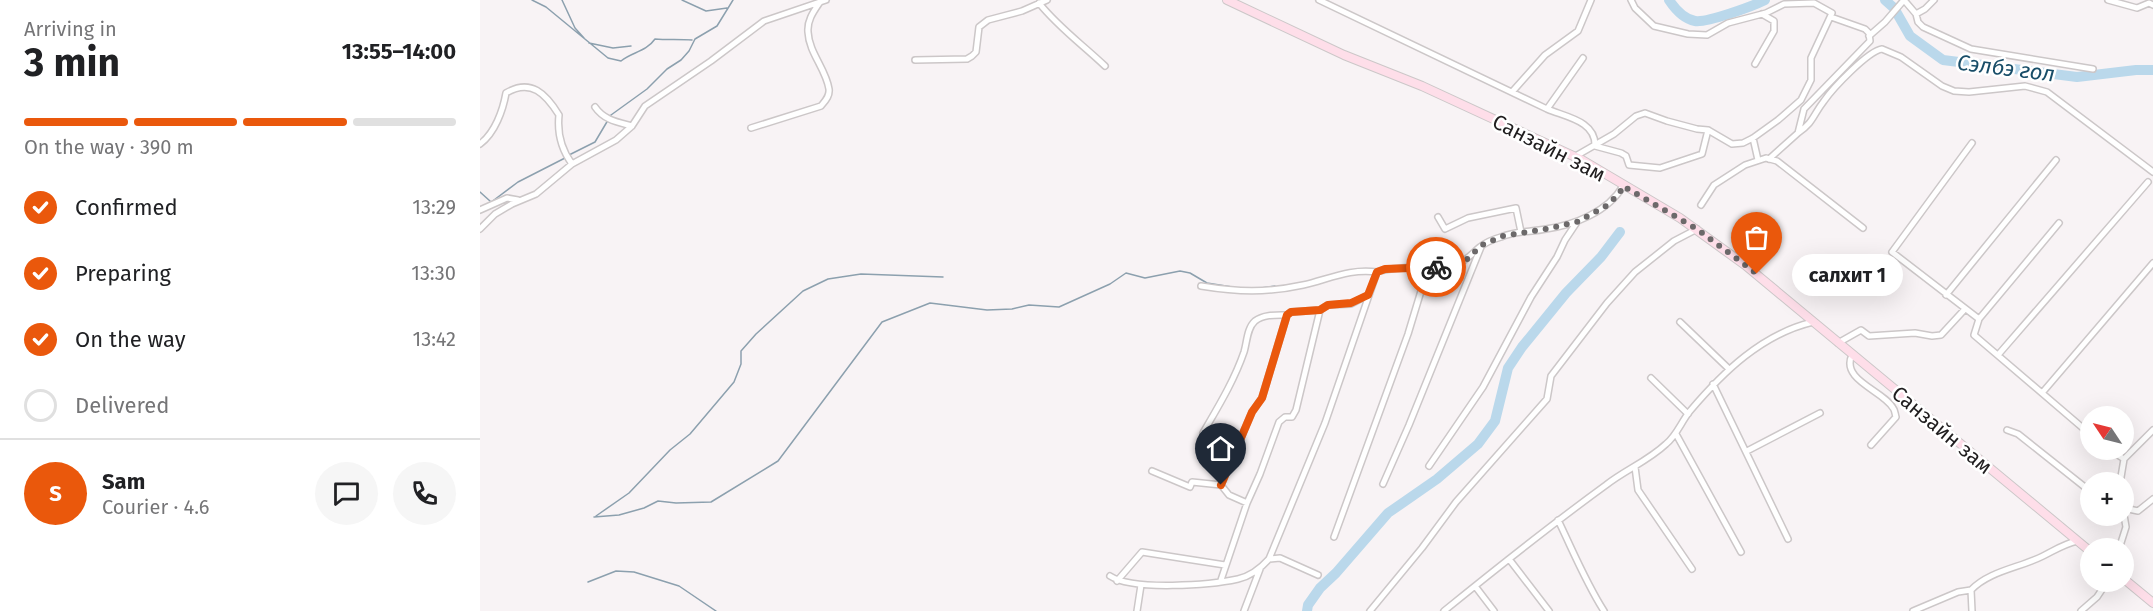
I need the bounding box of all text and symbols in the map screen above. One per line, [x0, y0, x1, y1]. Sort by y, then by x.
text: Arriving in [24, 17, 117, 41]
text: 13:55–14:00 [342, 38, 456, 65]
text: 3 min [24, 40, 120, 86]
water label: Сэлбэ гол [1956, 49, 2056, 87]
street label: Санзайн зам [1488, 108, 1610, 188]
text: On the way · 390 m [24, 135, 194, 159]
icon: check [24, 191, 57, 224]
text: Confirmed [75, 194, 178, 221]
text: 13:29 [412, 195, 456, 219]
pin [1731, 212, 1782, 274]
icon: bag [1740, 221, 1773, 254]
courier [1406, 237, 1466, 297]
icon: bike [1420, 251, 1453, 284]
callout: салхит 1 [1793, 253, 1904, 295]
icon: check [24, 257, 57, 290]
text: Preparing [75, 260, 171, 287]
text: 13:30 [411, 261, 456, 285]
text: салхит 1 [1809, 263, 1886, 287]
icon: check [24, 323, 57, 356]
text: On the way [75, 326, 186, 353]
text: 13:42 [413, 327, 456, 351]
street label: Санзайн зам [1886, 380, 1998, 480]
text: Delivered [75, 392, 170, 419]
north arrow [2080, 406, 2134, 460]
map controls [2080, 406, 2134, 592]
pin [1195, 423, 1246, 485]
icon: home [1204, 432, 1237, 465]
button: chat [315, 462, 378, 525]
button: phone [393, 462, 456, 525]
text: Sam [102, 468, 145, 495]
button: + [2080, 472, 2134, 526]
text: S [49, 480, 62, 507]
text: Courier · 4.6 [102, 495, 209, 519]
button: − [2080, 538, 2134, 592]

